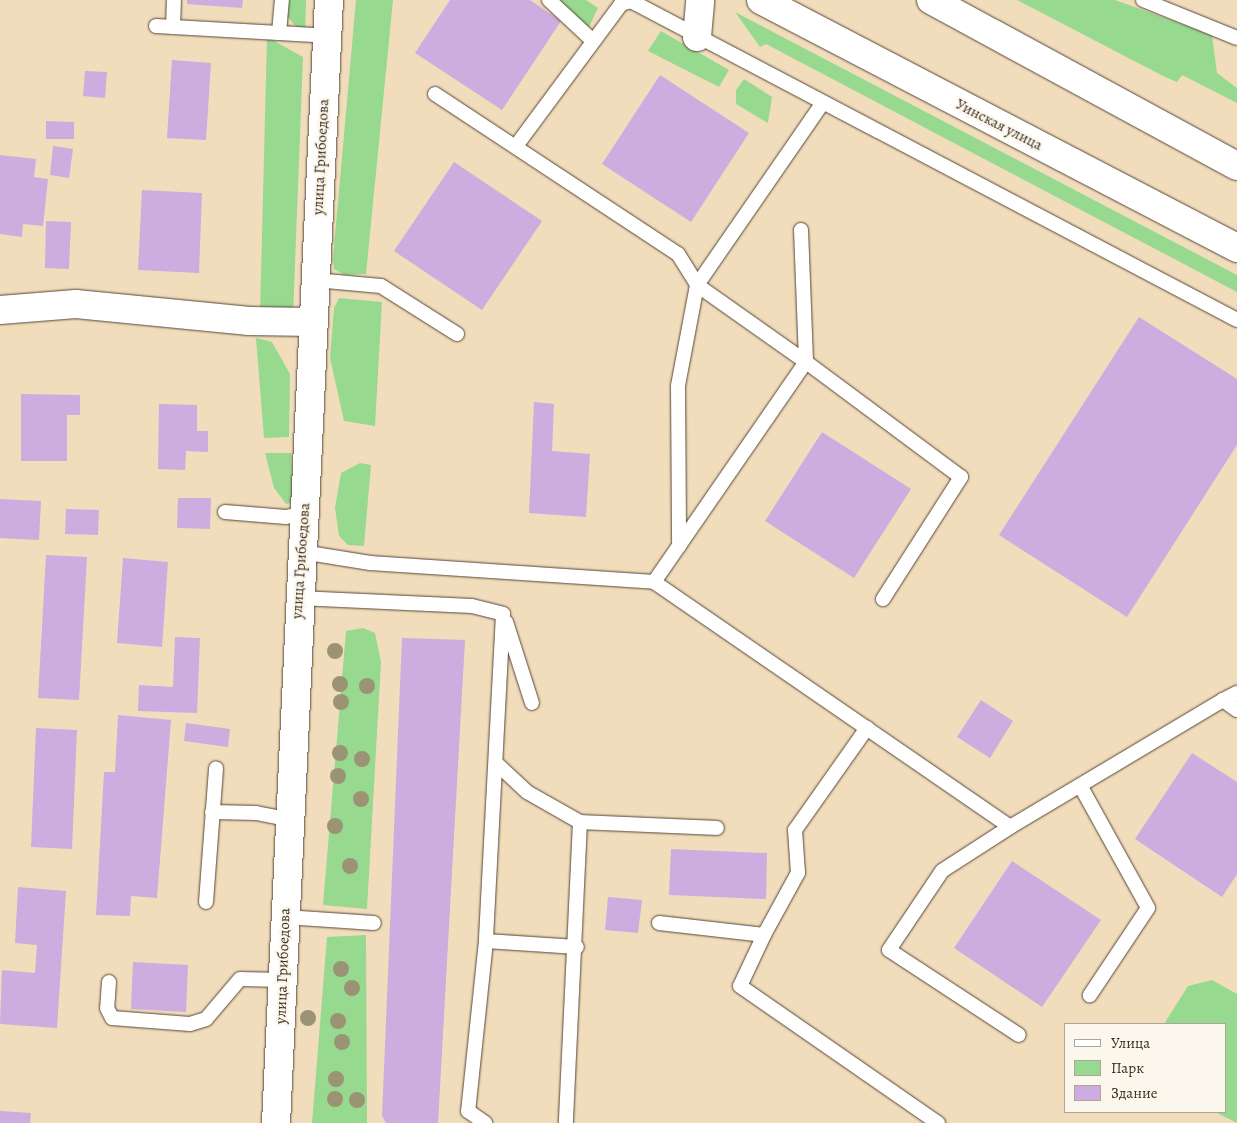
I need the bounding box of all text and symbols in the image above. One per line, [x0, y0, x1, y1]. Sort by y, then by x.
street label: Уинская улица [953, 95, 1045, 155]
street label: улица Грибоедова [309, 99, 333, 215]
street label: улица Грибоедова [288, 502, 314, 620]
street label: улица Грибоедова [272, 908, 294, 1024]
legend [1064, 1023, 1227, 1113]
text: Улица [1111, 1033, 1150, 1053]
text: Парк [1111, 1058, 1144, 1078]
text: Здание [1111, 1083, 1158, 1103]

